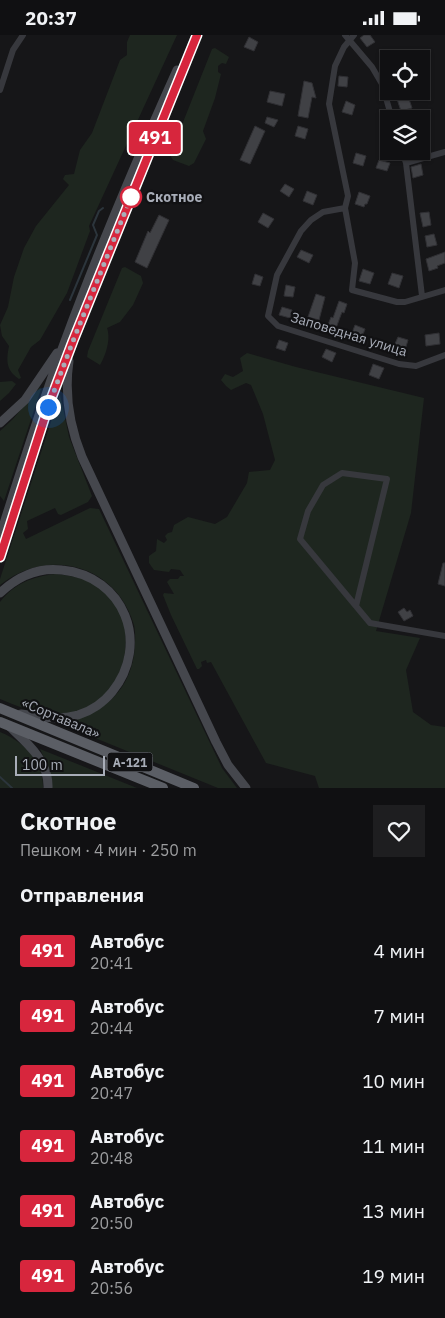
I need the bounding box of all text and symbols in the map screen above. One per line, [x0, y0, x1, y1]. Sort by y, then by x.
text: 20:37 [25, 6, 77, 30]
map controls [380, 50, 430, 160]
button: locate [380, 50, 430, 100]
button: layers [380, 110, 430, 160]
line badge: 491 [126, 122, 184, 154]
text: 491 [139, 126, 171, 149]
marker: Скотное [120, 186, 142, 208]
place label: Скотное [146, 188, 202, 206]
street label: Заповедная улица [289, 308, 410, 360]
your location [36, 395, 61, 420]
street label: «Сортавала» [19, 693, 103, 743]
scale bar [15, 753, 105, 776]
road number: А-121 [108, 753, 152, 771]
text: 100 m [22, 756, 63, 774]
text: Скотное [20, 805, 116, 837]
button: heart [373, 805, 425, 857]
text: Пешком · 4 мин · 250 m [20, 840, 197, 860]
text: Отправления [20, 883, 144, 907]
text: Автобус [90, 929, 164, 953]
text: 491 [31, 939, 64, 962]
text: 4 мин [374, 939, 425, 963]
text: 20:41 [90, 953, 133, 973]
text: Автобус [90, 994, 164, 1018]
text: 491 [31, 1004, 64, 1027]
text: 7 мин [374, 1004, 425, 1028]
text: 20:44 [90, 1018, 133, 1038]
text: Автобус [90, 1059, 164, 1083]
text: 491 [31, 1069, 64, 1092]
text: 10 мин [362, 1069, 425, 1093]
text: 20:47 [90, 1083, 133, 1103]
text: Автобус [90, 1124, 164, 1148]
text: 491 [31, 1134, 64, 1157]
text: 11 мин [362, 1134, 425, 1158]
text: 20:48 [90, 1148, 133, 1168]
text: Автобус [90, 1189, 164, 1213]
text: 491 [31, 1199, 64, 1222]
text: 13 мин [362, 1199, 425, 1223]
text: 20:50 [90, 1213, 133, 1233]
text: Автобус [90, 1254, 164, 1278]
text: 491 [31, 1264, 64, 1287]
text: 19 мин [362, 1264, 425, 1288]
text: 20:56 [90, 1278, 133, 1298]

